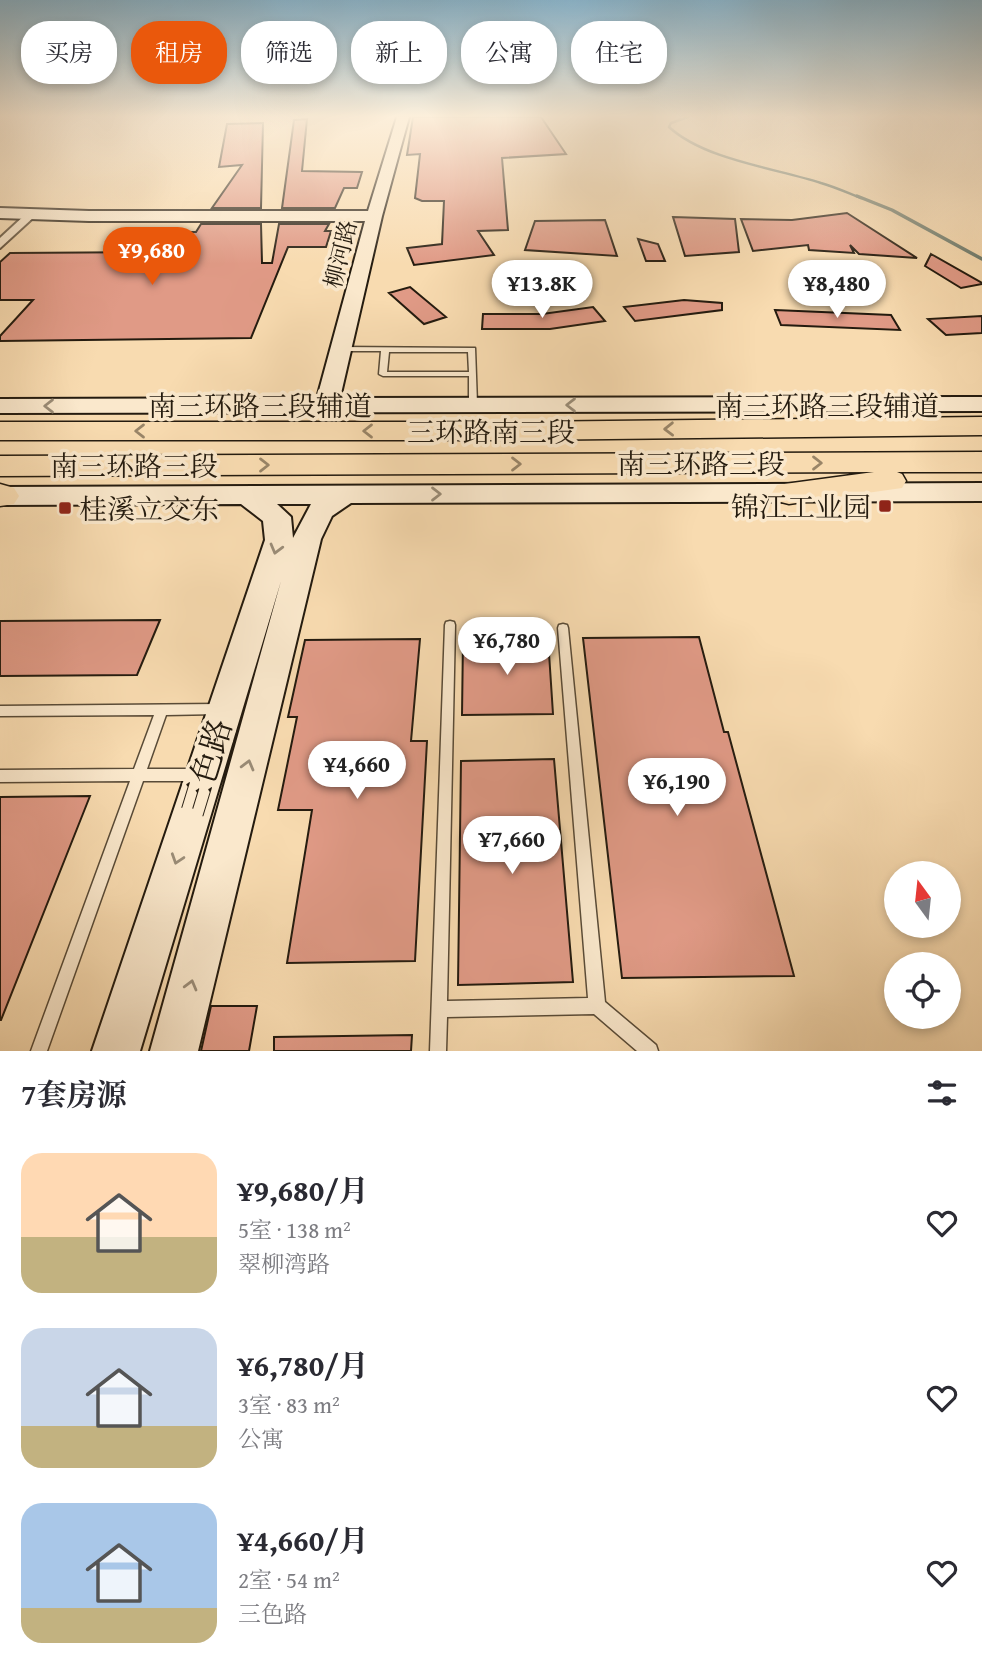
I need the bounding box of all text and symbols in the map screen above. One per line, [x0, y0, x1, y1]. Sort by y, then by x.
chip: 买房 [21, 21, 117, 84]
chip: 租房 [131, 21, 227, 84]
chip: 筛选 [241, 21, 337, 84]
chip: 新上 [351, 21, 447, 84]
chip: 公寓 [461, 21, 557, 84]
chip: 住宅 [571, 21, 667, 84]
street label: 柳河路 [316, 217, 364, 291]
pin: ¥9,680 [95, 228, 209, 287]
text: ¥9,680 [119, 233, 185, 266]
pin: ¥13.8K [485, 260, 599, 320]
pin: ¥8,480 [780, 260, 894, 320]
text: ¥13.8K [508, 266, 576, 299]
text: ¥8,480 [804, 266, 870, 299]
street label: 南三环路三段辅道 [148, 385, 372, 426]
street label: 南三环路三段辅道 [715, 385, 939, 426]
one-way arrow [565, 397, 576, 413]
one-way arrow [44, 398, 54, 414]
street label: 三环路南三段 [407, 411, 575, 452]
one-way arrow [663, 422, 674, 437]
one-way arrow [135, 423, 145, 439]
one-way arrow [362, 423, 373, 439]
street label: 南三环路三段 [617, 443, 785, 484]
street label: 南三环路三段 [50, 445, 218, 486]
one-way arrow [812, 455, 823, 471]
one-way arrow [511, 456, 522, 472]
one-way arrow [259, 457, 270, 473]
one-way arrow [431, 486, 441, 502]
place label: 锦江工业园 [731, 486, 871, 527]
place label: 桂溪立交东 [79, 488, 219, 529]
marker: 锦江工业园 [877, 498, 893, 514]
marker: 桂溪立交东 [57, 500, 73, 516]
one-way arrow [269, 543, 284, 555]
pin: ¥6,780 [450, 618, 564, 677]
text: ¥6,780 [474, 623, 540, 656]
street label: 三色路 [169, 713, 243, 821]
pin: ¥4,660 [300, 742, 414, 801]
text: ¥4,660 [324, 747, 390, 780]
pin: ¥6,190 [620, 758, 734, 818]
one-way arrow [240, 759, 254, 771]
text: ¥6,190 [644, 764, 710, 797]
pin: ¥7,660 [455, 816, 569, 876]
text: ¥7,660 [479, 822, 545, 855]
one-way arrow [171, 853, 186, 865]
north arrow [884, 861, 961, 938]
map controls [884, 861, 961, 1029]
button: locate [884, 952, 961, 1029]
one-way arrow [183, 979, 197, 991]
text: 7套房源 [21, 1072, 127, 1116]
icon: filters [923, 1074, 961, 1112]
text: ¥9,680/月 [238, 1168, 369, 1212]
icon: home [77, 1181, 161, 1265]
icon: heart [923, 1204, 961, 1242]
text: 5室 · 138 m² [238, 1213, 351, 1246]
text: 翠柳湾路 [238, 1247, 330, 1280]
text: ¥6,780/月 [238, 1343, 369, 1387]
icon: home [77, 1356, 161, 1440]
icon: heart [923, 1379, 961, 1417]
text: 3室 · 83 m² [238, 1388, 340, 1421]
text: 公寓 [238, 1422, 284, 1455]
text: ¥4,660/月 [238, 1518, 369, 1562]
icon: home [77, 1531, 161, 1615]
icon: heart [923, 1554, 961, 1592]
text: 2室 · 54 m² [238, 1563, 340, 1596]
text: 三色路 [238, 1597, 307, 1630]

